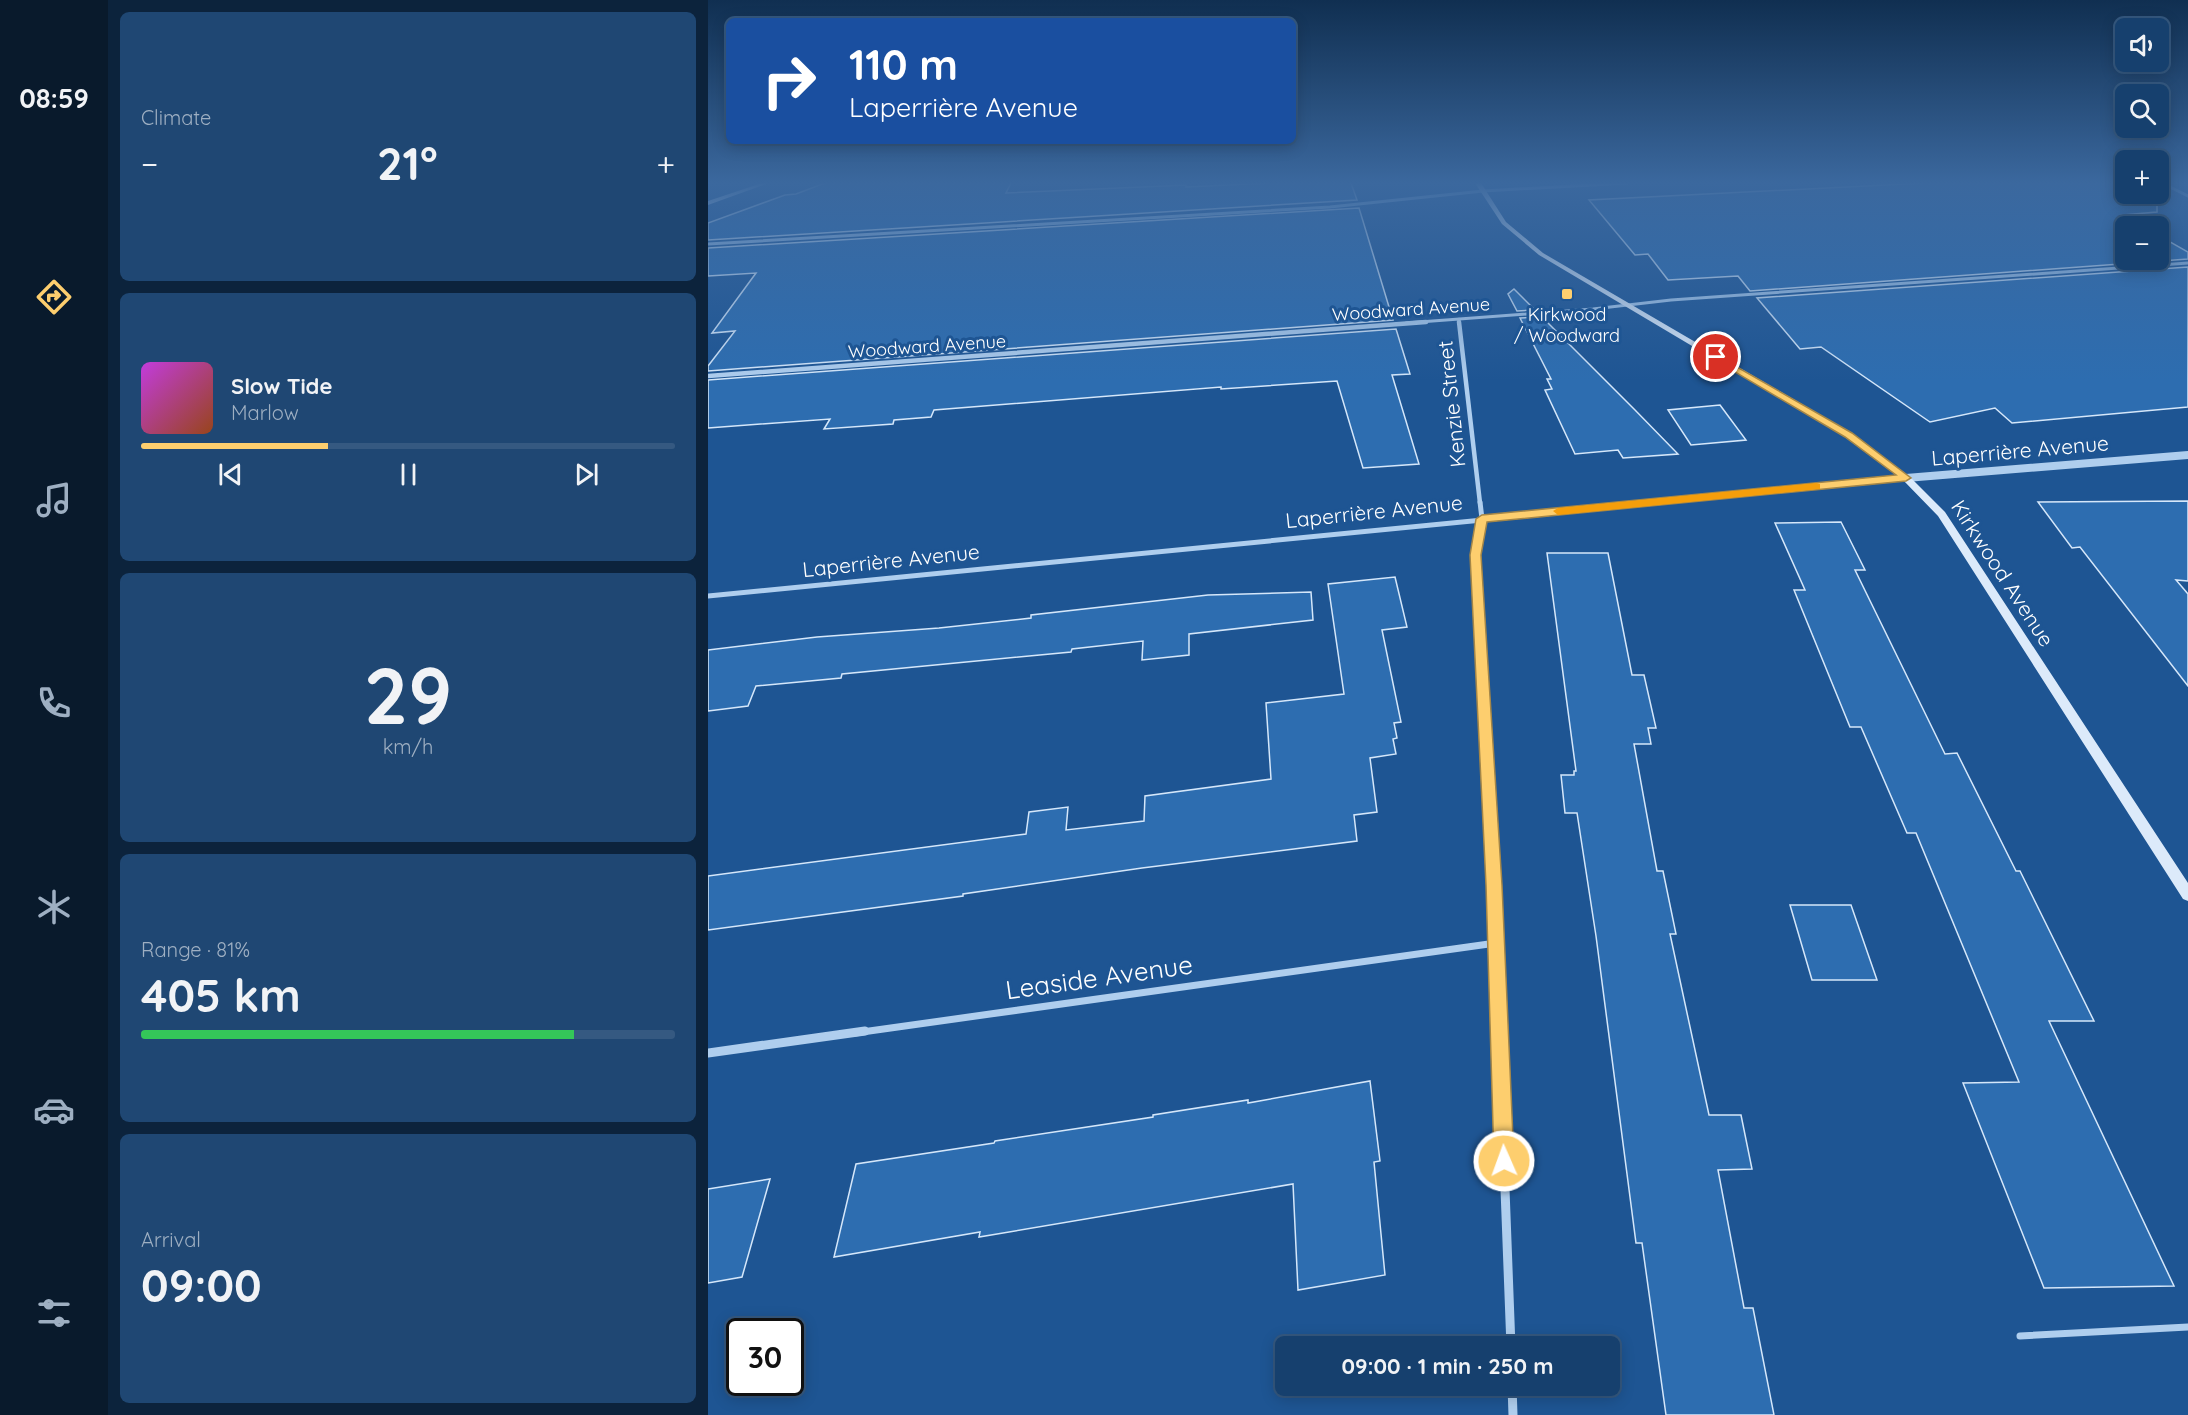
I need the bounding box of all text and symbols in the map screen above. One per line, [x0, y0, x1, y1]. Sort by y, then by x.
map controls [2115, 18, 2169, 270]
button: sound [2115, 18, 2169, 72]
text: 110 m [849, 38, 958, 91]
icon: right [750, 42, 828, 120]
text: 08:59 [19, 81, 89, 115]
button: search [2115, 84, 2169, 138]
text: Laperrière Avenue [849, 90, 1078, 124]
text: Climate [141, 105, 211, 130]
text: 21° [377, 135, 438, 191]
text: − [141, 143, 158, 184]
text: + [656, 143, 675, 184]
button: + [2115, 150, 2169, 204]
button: − [2115, 216, 2169, 270]
icon: directions [33, 276, 75, 318]
marker: Kirkwood / Woodward [1560, 287, 1574, 301]
street label: Woodward Avenue [1331, 292, 1491, 326]
place label: Kirkwood / Woodward [1514, 303, 1620, 347]
street label: Woodward Avenue [847, 329, 1007, 363]
pin [1690, 331, 1741, 382]
street label: Kenzie Street [1431, 339, 1471, 469]
icon: arrive [1699, 340, 1732, 373]
text: Slow Tide [231, 372, 332, 400]
text: Marlow [231, 400, 299, 425]
street label: Laperrière Avenue [1930, 429, 2110, 471]
icon: previous [214, 458, 247, 491]
icon: pause [392, 458, 425, 491]
icon: next [570, 458, 603, 491]
icon: music [33, 479, 75, 521]
street label: Laperrière Avenue [1284, 489, 1464, 533]
street label: Kirkwood Avenue [1946, 495, 2060, 651]
street label: Laperrière Avenue [801, 538, 981, 582]
text: 29 [364, 646, 452, 744]
icon: phone [33, 682, 75, 724]
text: km/h [383, 734, 433, 759]
icon: climate [33, 886, 75, 928]
text: Range · 81% [141, 937, 250, 962]
street label: Leaside Avenue [1003, 948, 1195, 1006]
text: 405 km [141, 967, 301, 1023]
icon: car [33, 1089, 75, 1131]
position arrow [1472, 1129, 1536, 1193]
text: Arrival [141, 1227, 201, 1252]
text: 09:00 [141, 1257, 262, 1313]
icon: filters [33, 1292, 75, 1334]
speed limit sign: 30 [726, 1318, 804, 1396]
text: 09:00 · 1 min · 250 m [1342, 1352, 1553, 1380]

